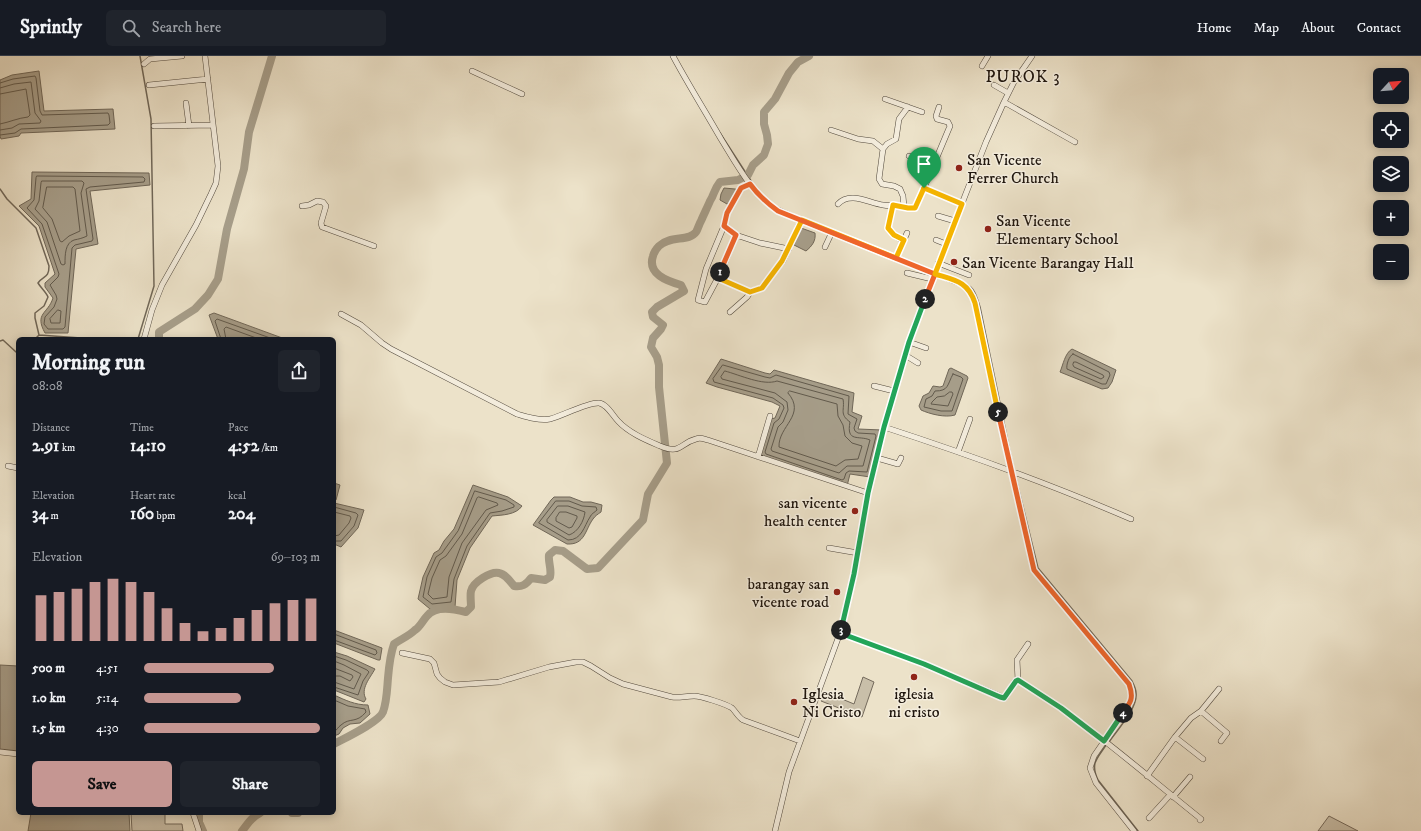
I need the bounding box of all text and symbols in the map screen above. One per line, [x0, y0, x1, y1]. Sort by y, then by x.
search box [106, 10, 386, 46]
text: Sprintly [20, 16, 82, 39]
icon: search [120, 17, 142, 39]
text: Search here [152, 18, 221, 37]
text: Home [1197, 19, 1231, 37]
text: Map [1253, 19, 1279, 37]
text: About [1301, 19, 1335, 37]
text: Contact [1357, 19, 1401, 37]
district label: PUROK 3 [986, 66, 1060, 88]
north arrow [1373, 68, 1409, 104]
map controls [1373, 68, 1409, 280]
button: locate [1373, 112, 1409, 148]
pin [907, 147, 941, 188]
place label: San Vicente Ferrer Church [967, 150, 1059, 188]
icon: arrive [913, 153, 935, 175]
button: layers [1373, 156, 1409, 192]
marker: San Vicente Ferrer Church [954, 163, 964, 173]
button: + [1373, 200, 1409, 236]
place label: San Vicente Elementary School [996, 211, 1119, 249]
marker: San Vicente Elementary School [983, 224, 993, 234]
button: − [1373, 244, 1409, 280]
place label: San Vicente Barangay Hall [962, 253, 1134, 273]
marker: San Vicente Barangay Hall [949, 257, 959, 267]
pin: 1 [710, 262, 730, 282]
text: 1 [718, 265, 722, 279]
pin: 2 [915, 289, 935, 309]
text: 2 [922, 292, 928, 306]
text: Morning run [32, 349, 145, 376]
button: share [278, 350, 320, 392]
text: 08:08 [32, 378, 62, 394]
pin: 5 [988, 402, 1008, 422]
text: 5 [995, 405, 1001, 419]
text: Distance [32, 421, 70, 435]
text: Time [130, 421, 154, 435]
text: Pace [228, 421, 248, 435]
text: 2.91 [32, 435, 59, 457]
text: 14:10 [130, 435, 166, 457]
text: 4:52 [228, 435, 259, 457]
text: km [59, 441, 75, 455]
text: /km [259, 441, 278, 455]
text: Elevation [32, 489, 75, 503]
text: Heart rate [130, 489, 175, 503]
text: kcal [228, 489, 246, 503]
place label: san vicente health center [764, 493, 847, 531]
text: 34 [32, 503, 48, 525]
text: 160 [130, 503, 154, 525]
text: 204 [228, 503, 255, 525]
marker: san vicente health center [850, 506, 860, 516]
text: m [48, 509, 59, 523]
text: bpm [154, 509, 175, 523]
text: Elevation [32, 549, 82, 565]
text: 69–103 m [271, 549, 320, 565]
place label: barangay san vicente road [748, 574, 830, 612]
marker: barangay san vicente road [832, 587, 842, 597]
pin: 3 [831, 620, 851, 640]
text: 3 [839, 623, 843, 637]
text: 500 m [32, 660, 65, 676]
text: 4:51 [96, 660, 118, 676]
marker: iglesia ni cristo [909, 672, 919, 682]
place label: Iglesia Ni Cristo [802, 684, 861, 722]
place label: iglesia ni cristo [888, 684, 940, 722]
text: 1.0 km [32, 690, 66, 706]
text: 5:14 [96, 690, 118, 706]
marker: Iglesia Ni Cristo [789, 697, 799, 707]
pin: 4 [1113, 703, 1133, 723]
text: 4 [1120, 706, 1126, 720]
text: 1.5 km [32, 720, 65, 736]
text: 4:30 [96, 720, 119, 736]
button: Save [32, 761, 172, 807]
button: Share [180, 761, 320, 807]

